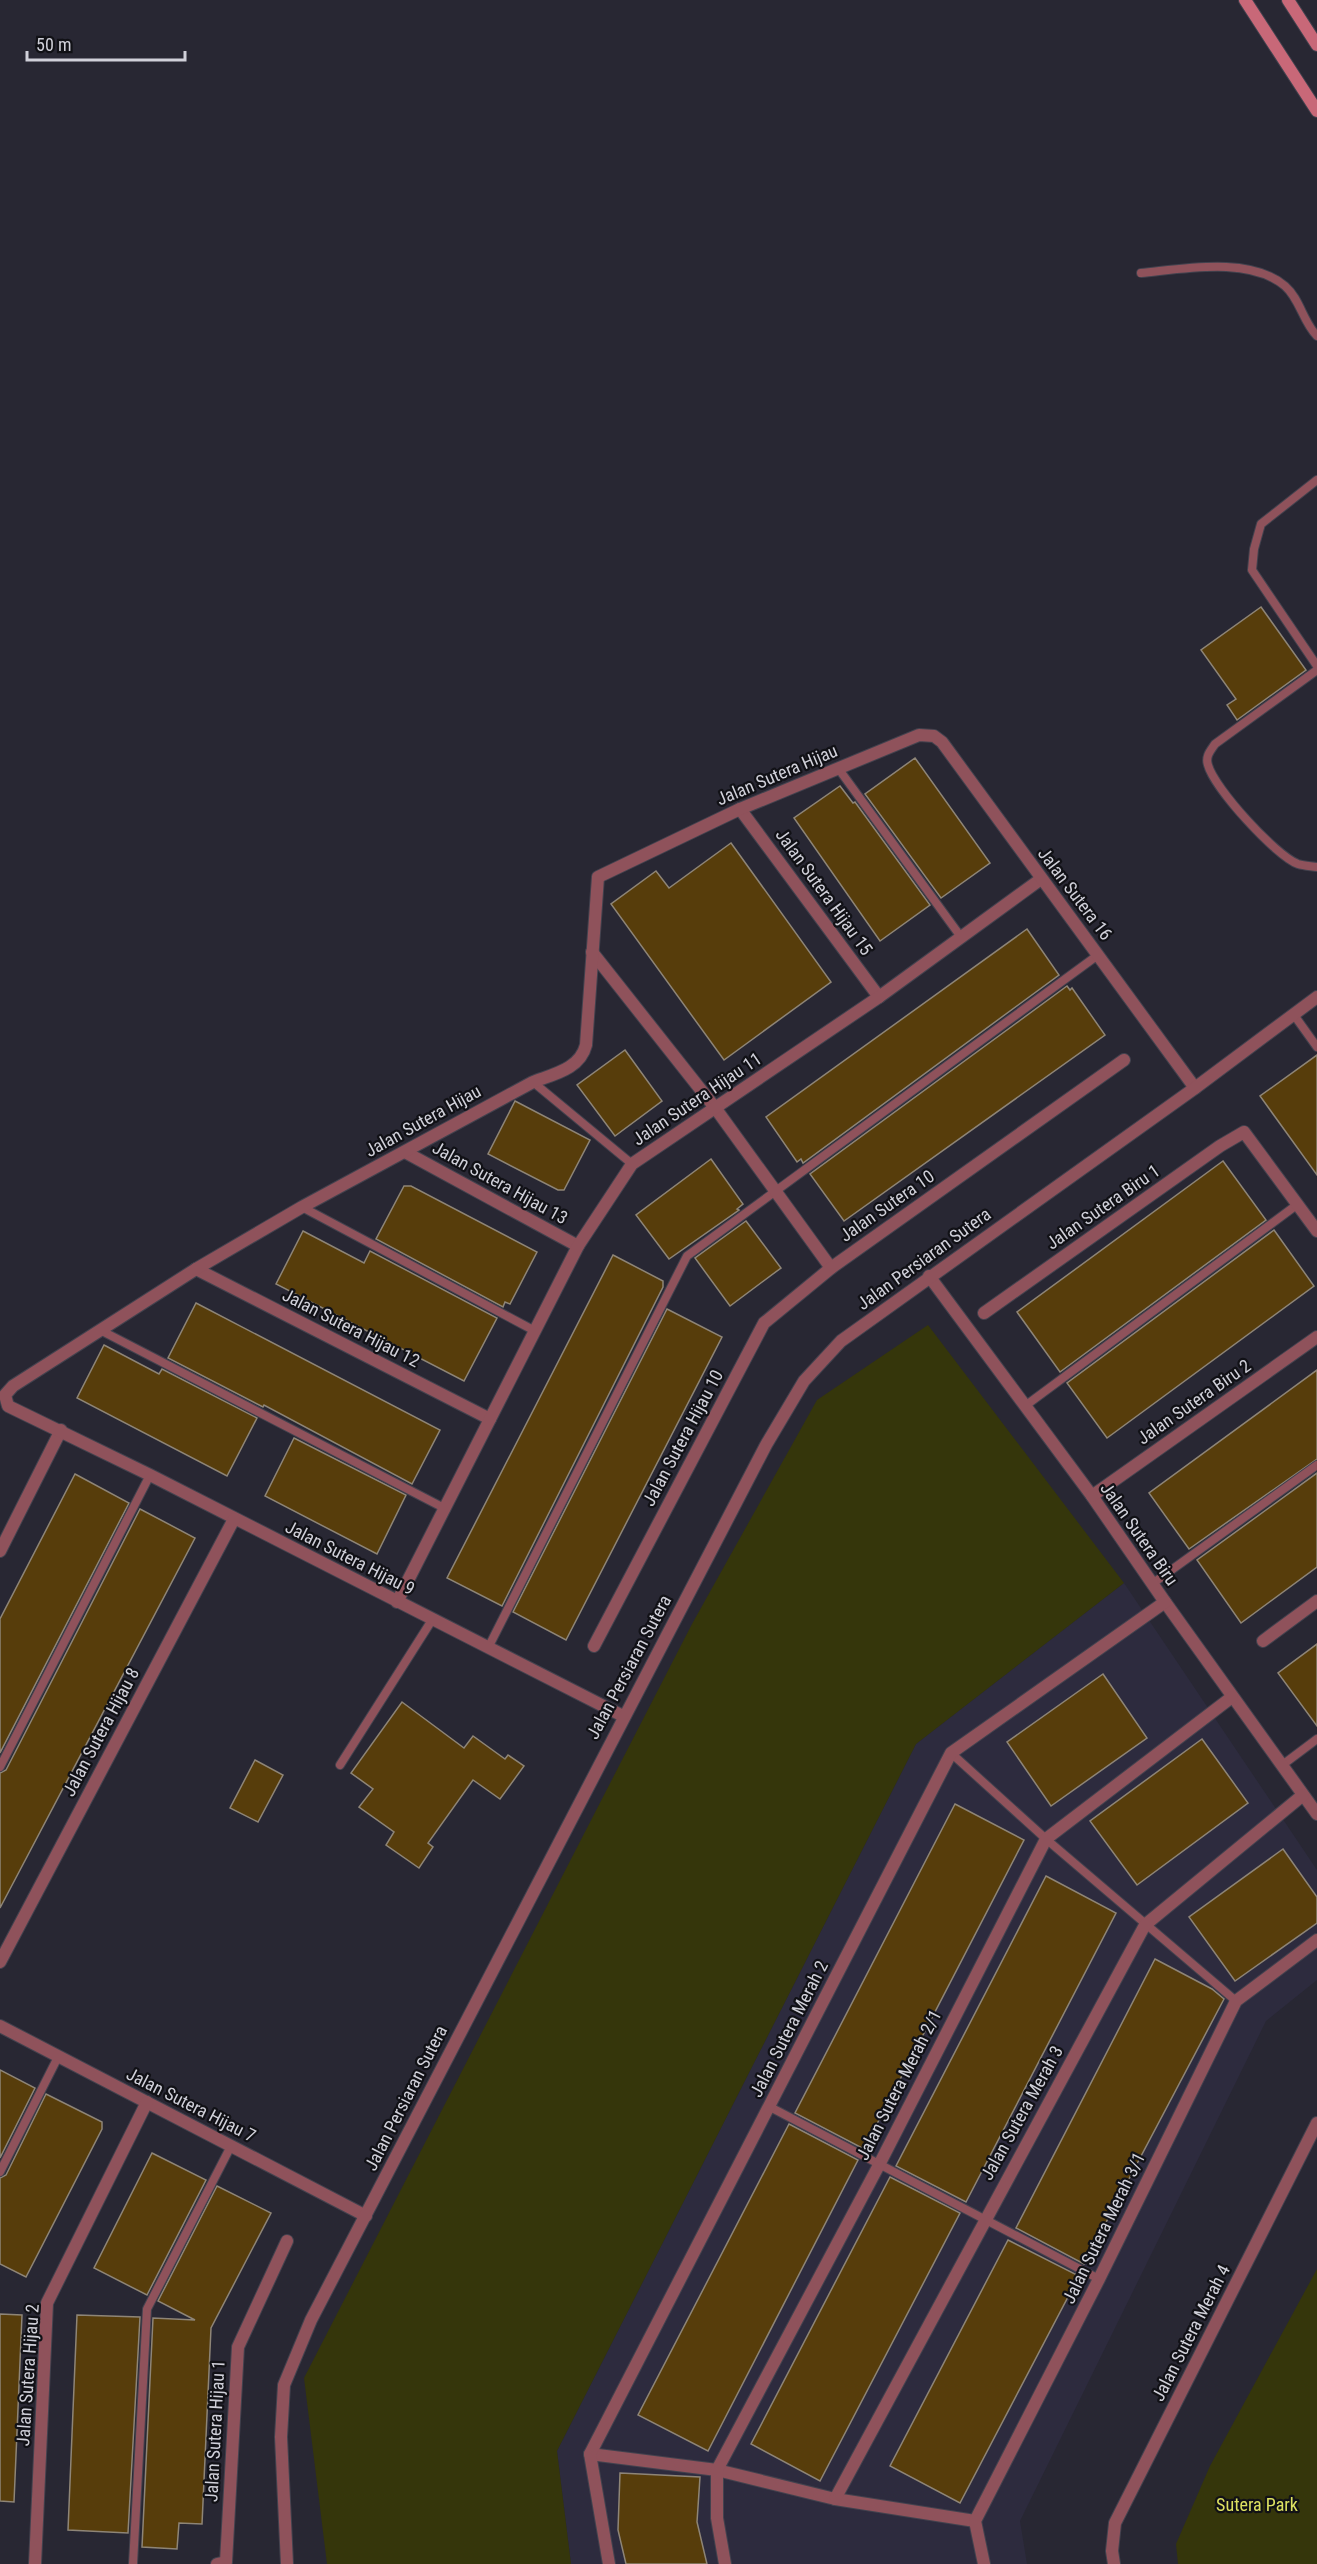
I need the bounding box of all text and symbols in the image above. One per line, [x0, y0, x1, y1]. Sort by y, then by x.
scale bar [27, 24, 184, 62]
text: 50 m [36, 34, 71, 55]
street label: Jalan Sutera Hijau [713, 740, 840, 809]
street label: Jalan Sutera Hijau 15 [771, 824, 877, 959]
street label: Jalan Sutera 16 [1034, 843, 1117, 944]
street label: Jalan Sutera Hijau 11 [628, 1048, 765, 1150]
street label: Jalan Sutera Hijau [361, 1080, 484, 1161]
street label: Jalan Sutera Hijau 13 [429, 1137, 571, 1228]
street label: Jalan Sutera Biru 1 [1042, 1160, 1164, 1254]
street label: Jalan Sutera 10 [835, 1165, 938, 1246]
street label: Jalan Persiaran Sutera [853, 1203, 995, 1314]
street label: Jalan Sutera Hijau 12 [279, 1284, 423, 1371]
street label: Jalan Sutera Biru 2 [1133, 1355, 1255, 1449]
street label: Jalan Sutera Hijau 10 [638, 1366, 727, 1509]
street label: Jalan Sutera Biru [1096, 1478, 1183, 1589]
street label: Jalan Sutera Hijau 9 [282, 1516, 418, 1599]
street label: Jalan Persiaran Sutera [582, 1591, 675, 1742]
street label: Jalan Sutera Hijau 8 [58, 1664, 143, 1800]
street label: Jalan Sutera Merah 2 [745, 1957, 832, 2100]
street label: Jalan Sutera Merah 2/1 [852, 2006, 946, 2163]
street label: Jalan Persiaran Sutera [360, 2022, 451, 2174]
street label: Jalan Sutera Merah 3 [976, 2042, 1067, 2183]
street label: Jalan Sutera Hijau 7 [123, 2063, 259, 2146]
street label: Jalan Sutera Merah 3/1 [1058, 2149, 1149, 2307]
street label: Jalan Sutera Merah 4 [1147, 2261, 1234, 2404]
street label: Jalan Sutera Hijau 2 [12, 2303, 43, 2447]
street label: Jalan Sutera Hijau 1 [200, 2359, 229, 2503]
park label: Sutera Park [1216, 2494, 1298, 2515]

